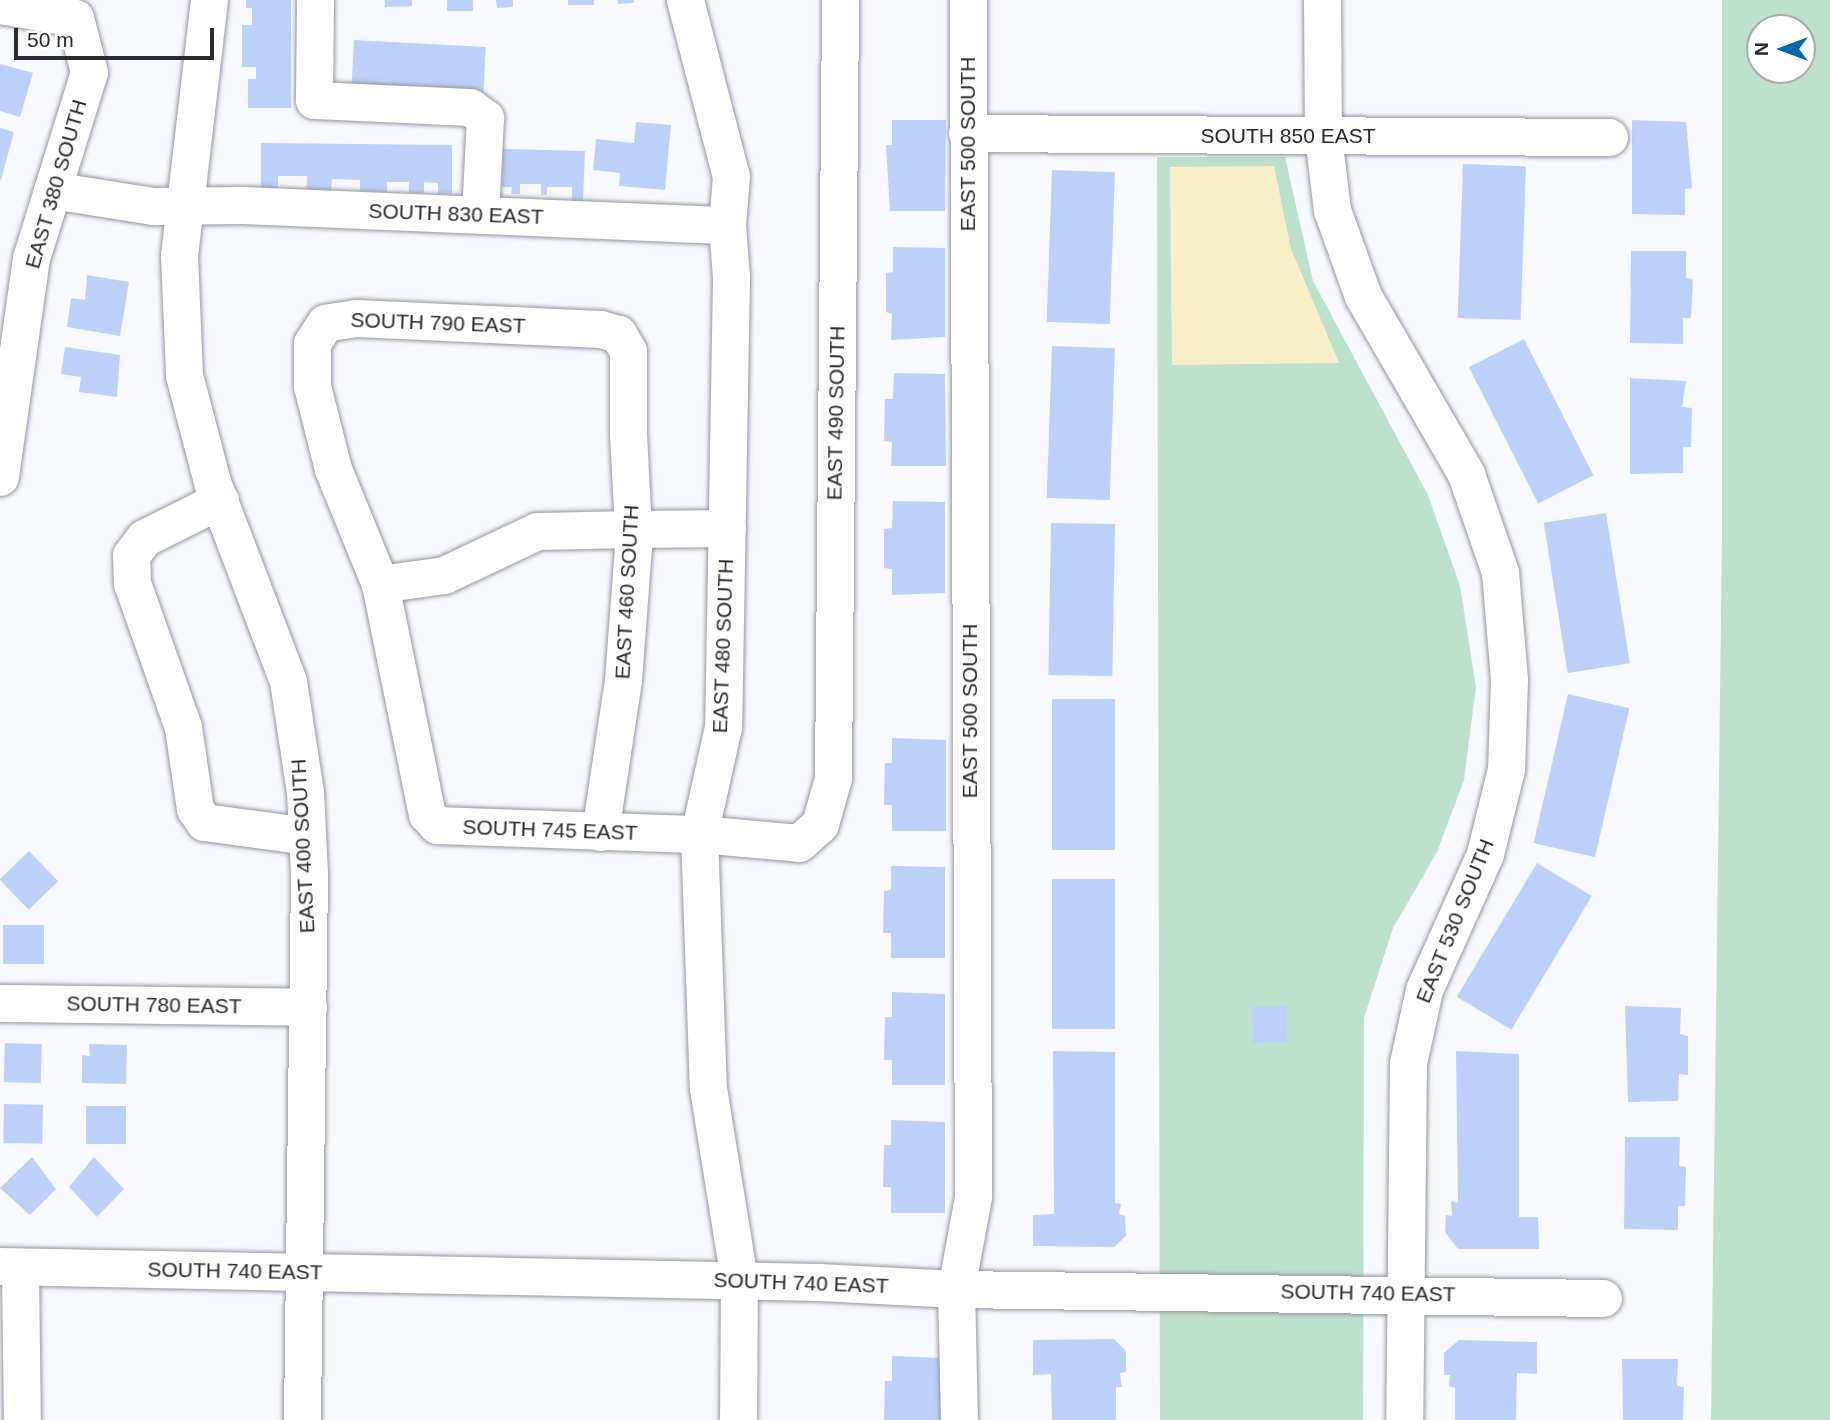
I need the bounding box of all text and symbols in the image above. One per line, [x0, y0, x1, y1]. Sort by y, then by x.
scale bar [18, 14, 217, 58]
north arrow [1746, 14, 1816, 84]
text: 50 m [27, 28, 74, 51]
text: N [1751, 42, 1772, 56]
street label: EAST 500 SOUTH [955, 56, 981, 232]
street label: EAST 380 SOUTH [20, 96, 92, 272]
street label: SOUTH 850 EAST [1200, 123, 1376, 149]
street label: SOUTH 830 EAST [368, 198, 544, 230]
street label: SOUTH 790 EAST [350, 307, 526, 339]
street label: EAST 490 SOUTH [822, 325, 850, 501]
street label: EAST 460 SOUTH [610, 504, 644, 680]
street label: EAST 480 SOUTH [707, 558, 739, 734]
street label: EAST 500 SOUTH [957, 623, 983, 799]
street label: EAST 400 SOUTH [286, 758, 320, 934]
street label: SOUTH 745 EAST [462, 814, 638, 846]
street label: EAST 530 SOUTH [1411, 835, 1499, 1007]
street label: SOUTH 780 EAST [66, 991, 242, 1019]
street label: SOUTH 740 EAST [147, 1257, 323, 1285]
street label: SOUTH 740 EAST [713, 1267, 889, 1299]
street label: SOUTH 740 EAST [1280, 1279, 1456, 1307]

